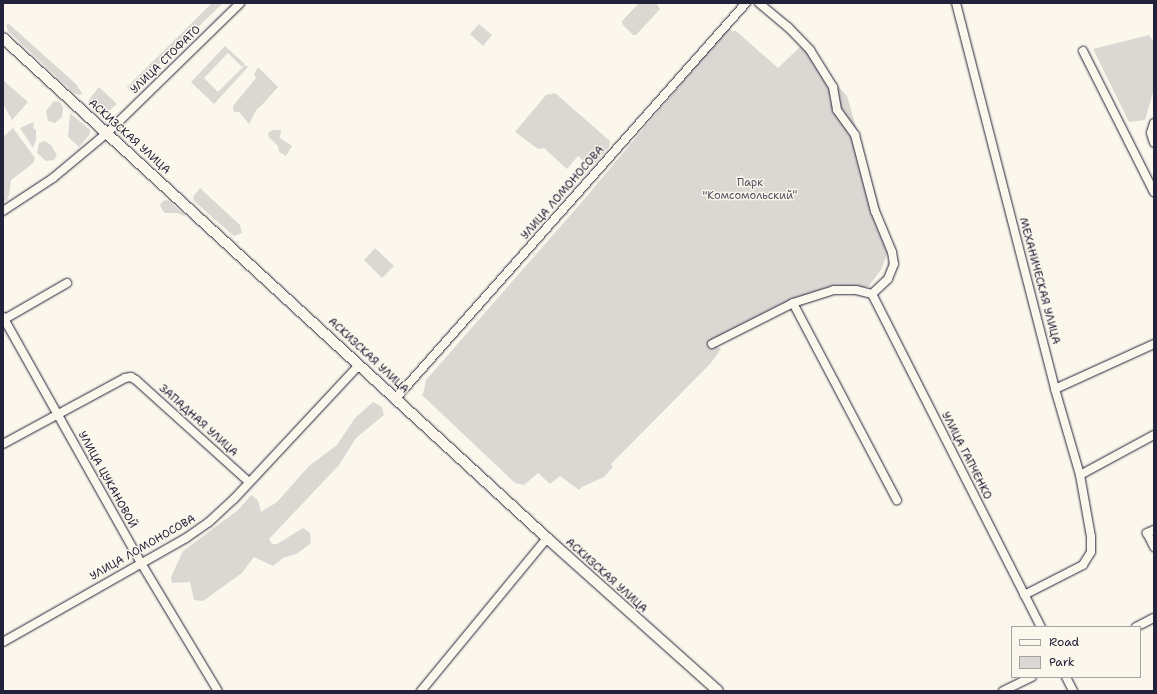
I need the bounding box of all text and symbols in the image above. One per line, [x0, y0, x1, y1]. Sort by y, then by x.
street label: УЛИЦА СТОФАТО [128, 23, 204, 97]
street label: АСКИЗСКАЯ УЛИЦА [85, 97, 173, 177]
street label: УЛИЦА ЛОМОНОСОВА [519, 143, 607, 243]
park label: Парк "Комсомольский" [703, 177, 797, 203]
street label: МЕХАНИЧЕСКАЯ УЛИЦА [1016, 216, 1062, 346]
street label: АСКИЗСКАЯ УЛИЦА [325, 315, 411, 397]
street label: ЗАПАДНАЯ УЛИЦА [156, 382, 240, 460]
street label: УЛИЦА ГАПЧЕНКО [938, 410, 994, 502]
street label: УЛИЦА ЦУКАНОВОЙ [75, 429, 139, 531]
street label: УЛИЦА ЛОМОНОСОВА [88, 512, 198, 584]
street label: АСКИЗСКАЯ УЛИЦА [562, 536, 650, 616]
legend [1011, 626, 1141, 678]
text: Road [1049, 634, 1079, 650]
text: Park [1049, 654, 1075, 670]

